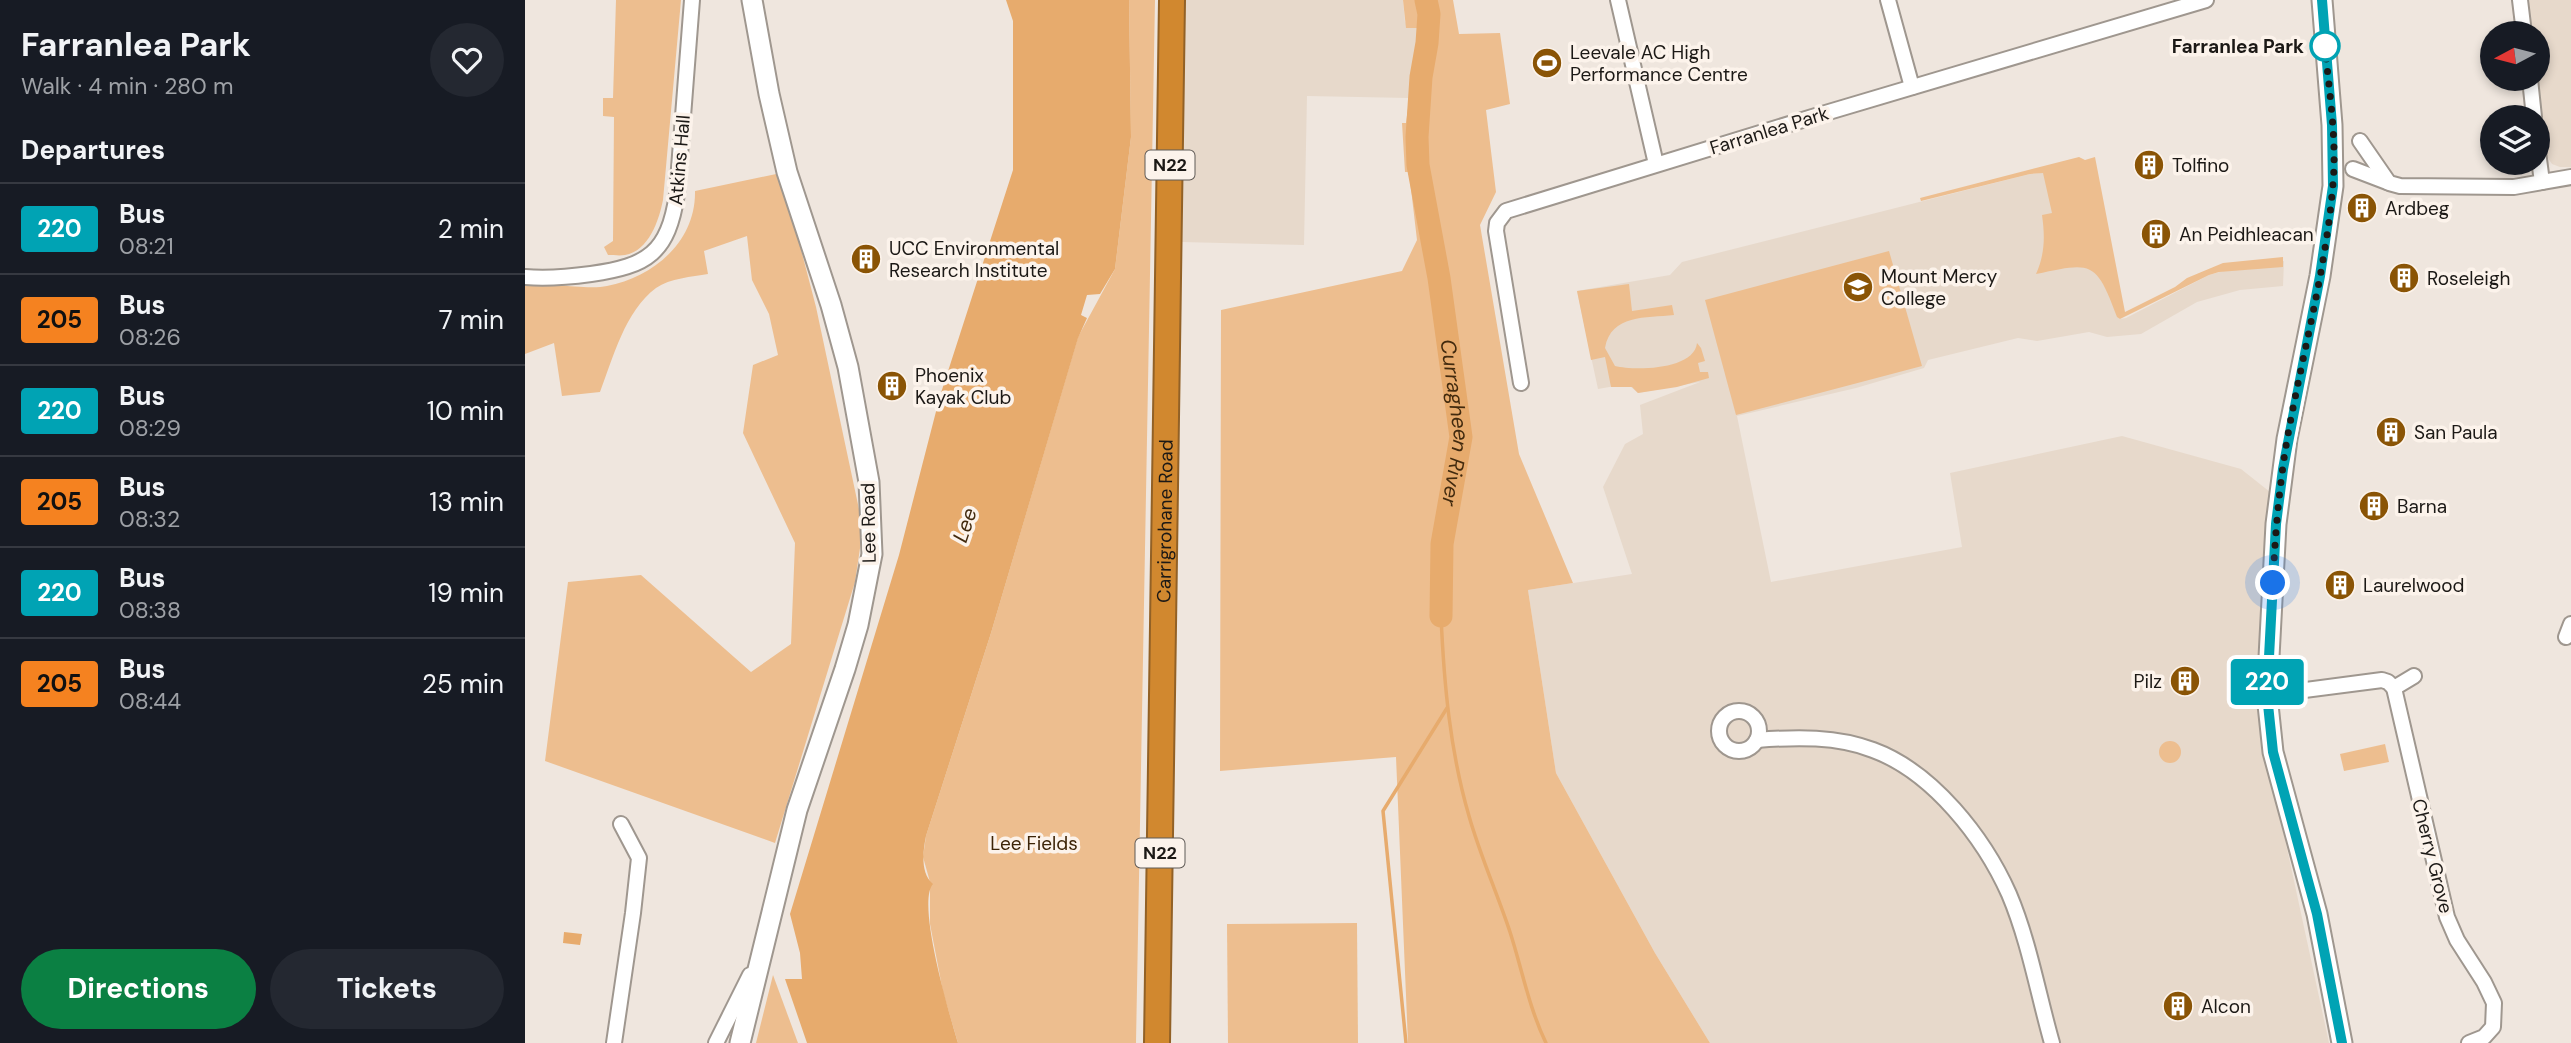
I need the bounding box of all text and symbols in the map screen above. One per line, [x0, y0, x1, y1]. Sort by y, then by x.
north arrow [2480, 21, 2550, 91]
map controls [2480, 21, 2550, 175]
text: Farranlea Park [21, 23, 251, 66]
button: heart [430, 23, 504, 97]
marker: Farranlea Park [2310, 31, 2340, 61]
place label: Farranlea Park [2172, 34, 2304, 59]
place label: Leevale AC High Performance Centre [1570, 40, 1748, 87]
sports icon: Leevale AC High Performance Centre [1530, 46, 1564, 80]
text: Walk · 4 min · 280 m [21, 71, 233, 101]
street label: Farranlea Park [1707, 100, 1832, 160]
button: layers [2480, 105, 2550, 175]
street label: Atkins Hall [663, 114, 696, 206]
text: Departures [21, 133, 165, 167]
building icon: Tolfino [2132, 148, 2166, 182]
road number: N22 [1145, 150, 1195, 180]
place label: Tolfino [2172, 153, 2229, 178]
building icon: Ardbeg [2345, 191, 2379, 225]
place label: Ardbeg [2385, 196, 2450, 221]
text: Bus [119, 197, 165, 231]
text: 2 min [438, 212, 504, 246]
text: 220 [37, 213, 82, 244]
building icon: An Peidhleacan [2139, 217, 2173, 251]
place label: An Peidhleacan [2179, 222, 2314, 247]
text: 08:21 [119, 231, 174, 261]
place label: UCC Environmental Research Institute [889, 236, 1059, 283]
building icon: UCC Environmental Research Institute [849, 242, 883, 276]
building icon: Roseleigh [2387, 261, 2421, 295]
place label: Mount Mercy College [1881, 264, 1998, 311]
place label: Roseleigh [2427, 266, 2510, 291]
school or university icon: Mount Mercy College [1841, 270, 1875, 304]
text: Bus [119, 288, 165, 322]
text: 7 min [439, 303, 504, 337]
text: 205 [37, 304, 82, 335]
text: 08:26 [119, 322, 181, 352]
water label: Curragheen River [1434, 337, 1475, 509]
place label: Phoenix Kayak Club [915, 363, 1011, 410]
building icon: Phoenix Kayak Club [875, 369, 909, 403]
text: Bus [119, 379, 165, 413]
text: 10 min [427, 394, 504, 428]
text: 220 [37, 395, 82, 426]
text: 08:29 [119, 413, 181, 443]
building icon: San Paula [2374, 415, 2408, 449]
place label: San Paula [2414, 420, 2498, 445]
street label: Carrigrohane Road [1151, 439, 1179, 603]
text: Bus [119, 470, 165, 504]
street label: Lee Road [855, 483, 882, 563]
text: 13 min [429, 485, 504, 519]
text: 205 [37, 486, 82, 517]
building icon: Barna [2357, 489, 2391, 523]
place label: Barna [2397, 494, 2447, 519]
text: 08:32 [119, 504, 180, 534]
water label: Lee [946, 504, 984, 546]
text: Bus [119, 561, 165, 595]
your location [2255, 565, 2290, 600]
building icon: Laurelwood [2323, 568, 2357, 602]
place label: Laurelwood [2363, 573, 2465, 598]
text: 19 min [428, 576, 504, 610]
text: 220 [37, 577, 82, 608]
text: 08:38 [119, 595, 181, 625]
text: Bus [119, 652, 165, 686]
line badge: 220 [2227, 659, 2307, 705]
building icon: Pilz [2168, 664, 2202, 698]
text: 220 [2245, 666, 2289, 697]
text: 25 min [422, 667, 504, 701]
text: 205 [37, 668, 82, 699]
place label: Pilz [2133, 669, 2162, 694]
text: 08:44 [119, 686, 181, 716]
street label: Cherry Grove [2406, 796, 2459, 916]
park label: Lee Fields [990, 831, 1078, 856]
road number: N22 [1135, 838, 1185, 868]
button: Directions [21, 949, 256, 1029]
button: Tickets [270, 949, 504, 1029]
building icon: Alcon [2161, 989, 2195, 1023]
place label: Alcon [2201, 994, 2251, 1019]

